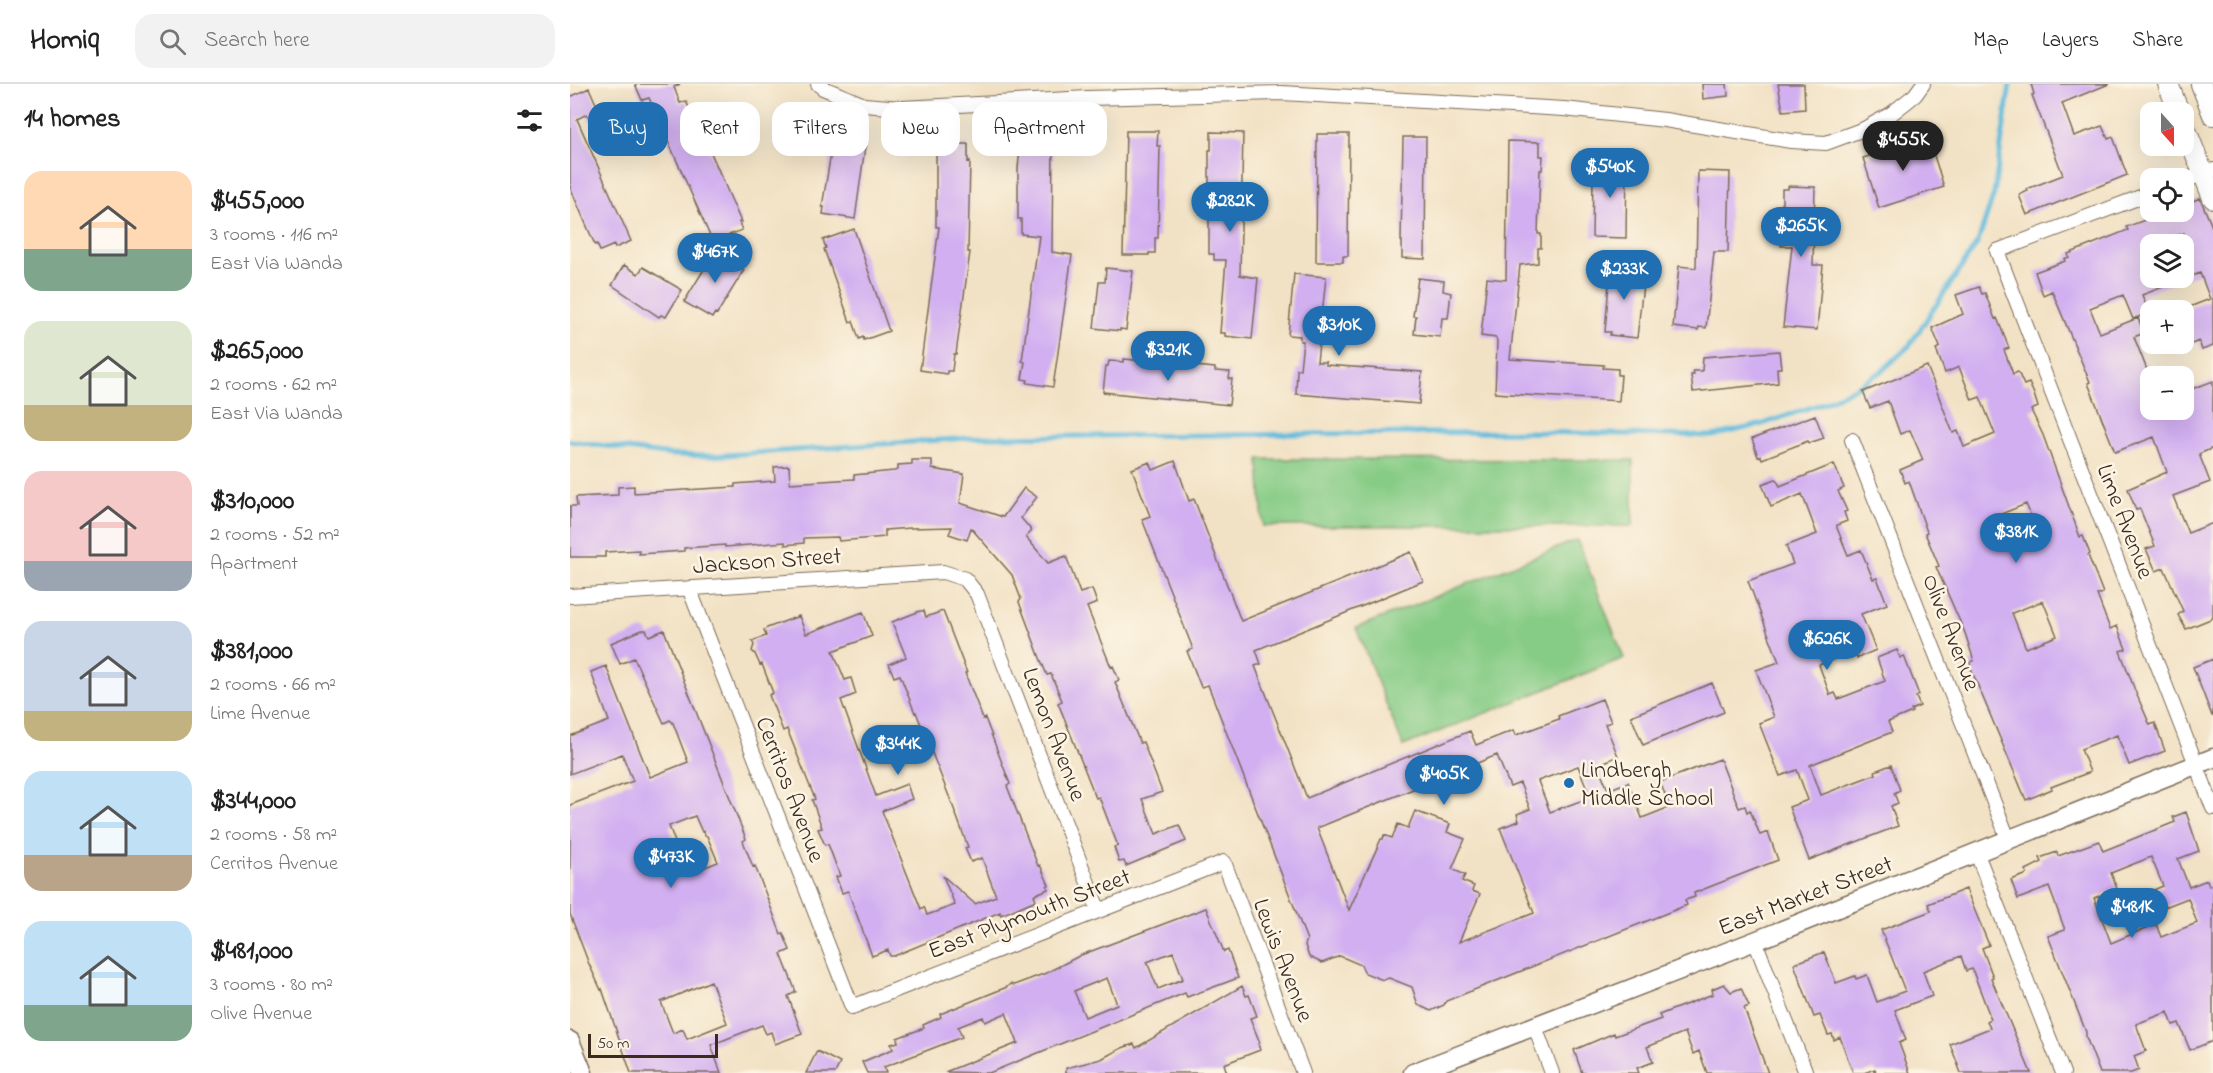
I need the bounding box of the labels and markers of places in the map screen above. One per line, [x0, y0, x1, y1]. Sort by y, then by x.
pin: $455K [1861, 121, 1945, 172]
pin: $540K [1568, 148, 1652, 199]
pin: $282K [1188, 182, 1272, 233]
pin: $265K [1759, 207, 1843, 258]
pin: $467K [673, 233, 757, 284]
pin: $233K [1582, 250, 1666, 301]
pin: $310K [1297, 306, 1381, 357]
pin: $321K [1126, 331, 1210, 382]
pin: $381K [1974, 513, 2058, 564]
pin: $626K [1785, 620, 1869, 671]
pin: $344K [856, 725, 940, 776]
place label: Lindbergh Middle School [1581, 754, 1713, 817]
pin: $405K [1402, 755, 1486, 806]
marker: Lindbergh Middle School [1562, 776, 1576, 790]
pin: $473K [629, 838, 713, 889]
pin: $481K [2090, 888, 2174, 939]

